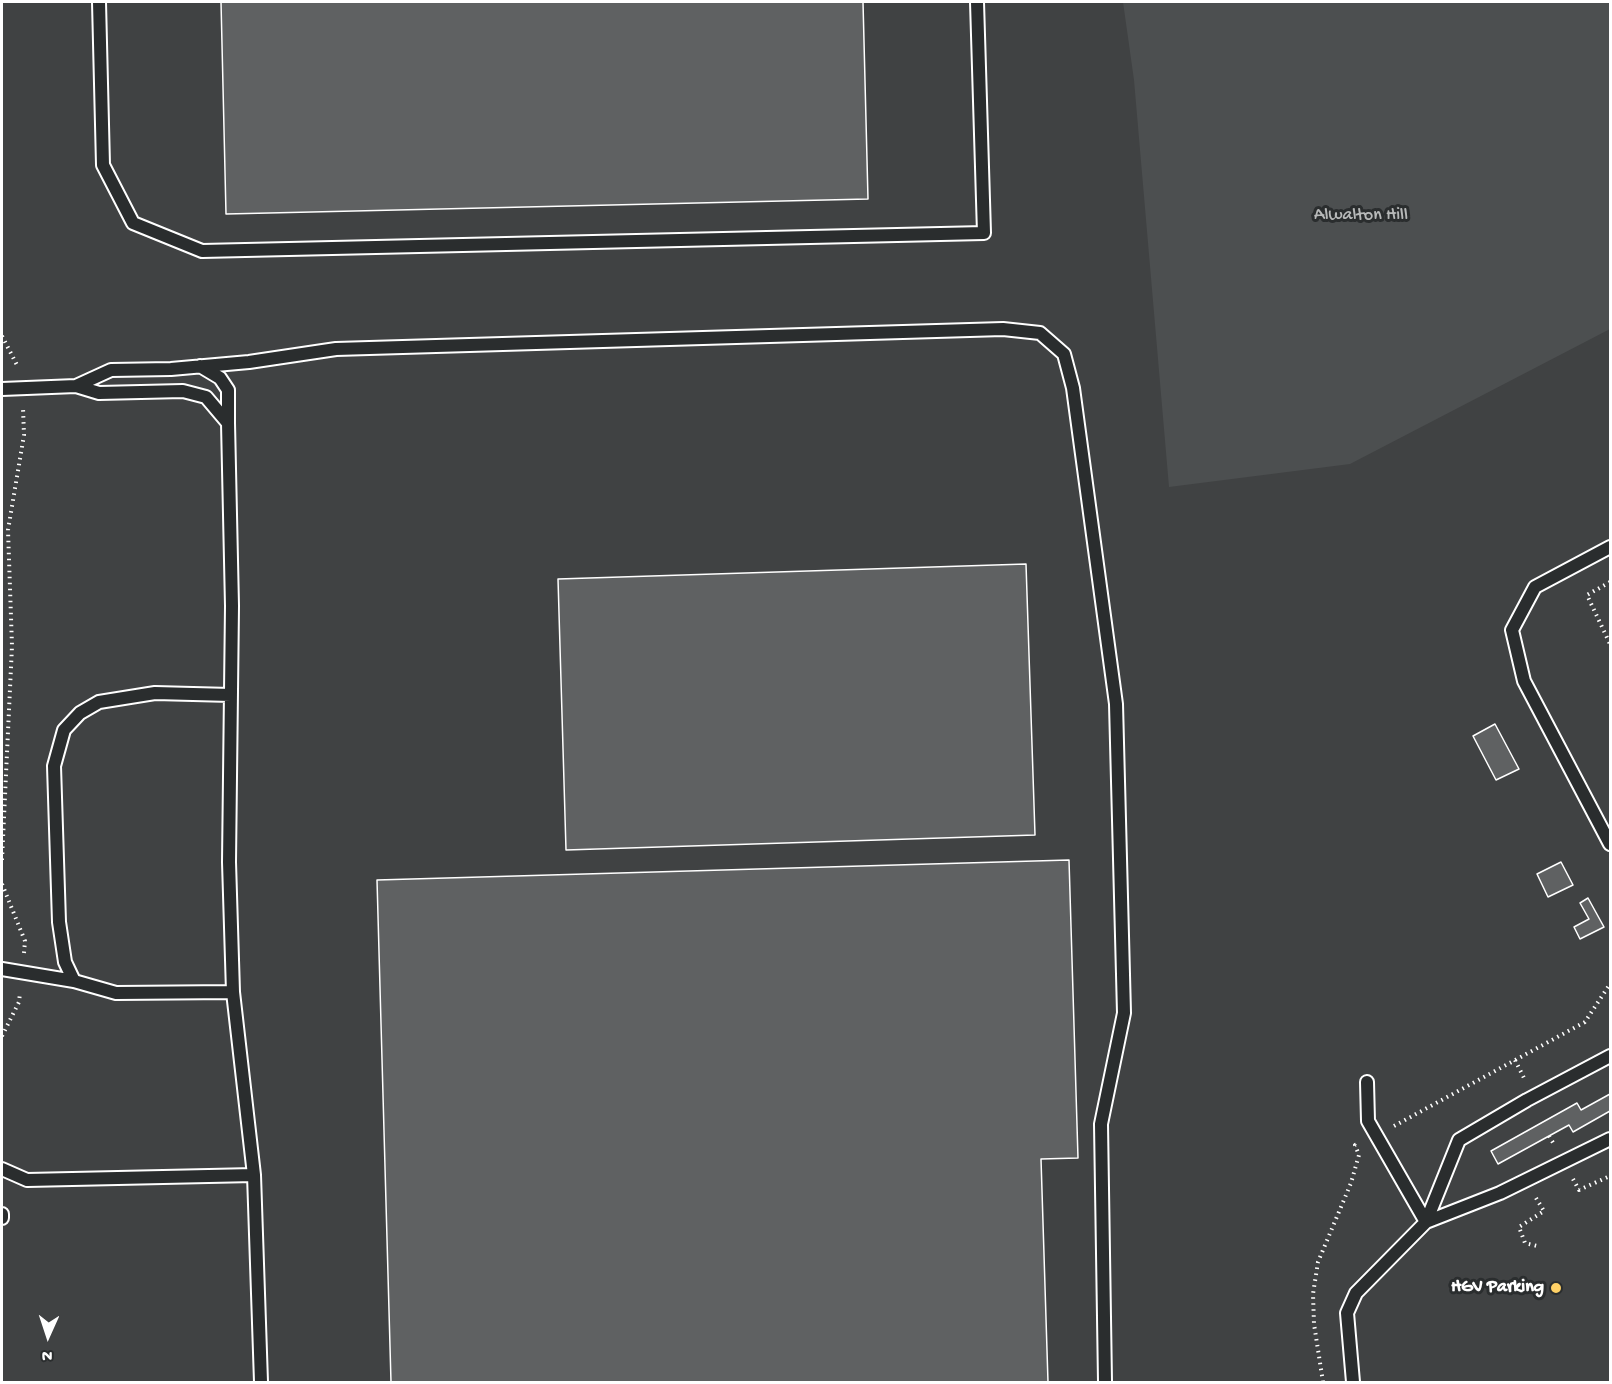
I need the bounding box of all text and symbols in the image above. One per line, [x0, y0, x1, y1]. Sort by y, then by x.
park label: Alwalton Hill [1314, 205, 1408, 227]
place label: HGV Parking [1451, 1277, 1544, 1299]
marker: HGV Parking [1549, 1281, 1563, 1295]
north arrow [18, 1306, 78, 1366]
text: N [41, 1345, 53, 1364]

